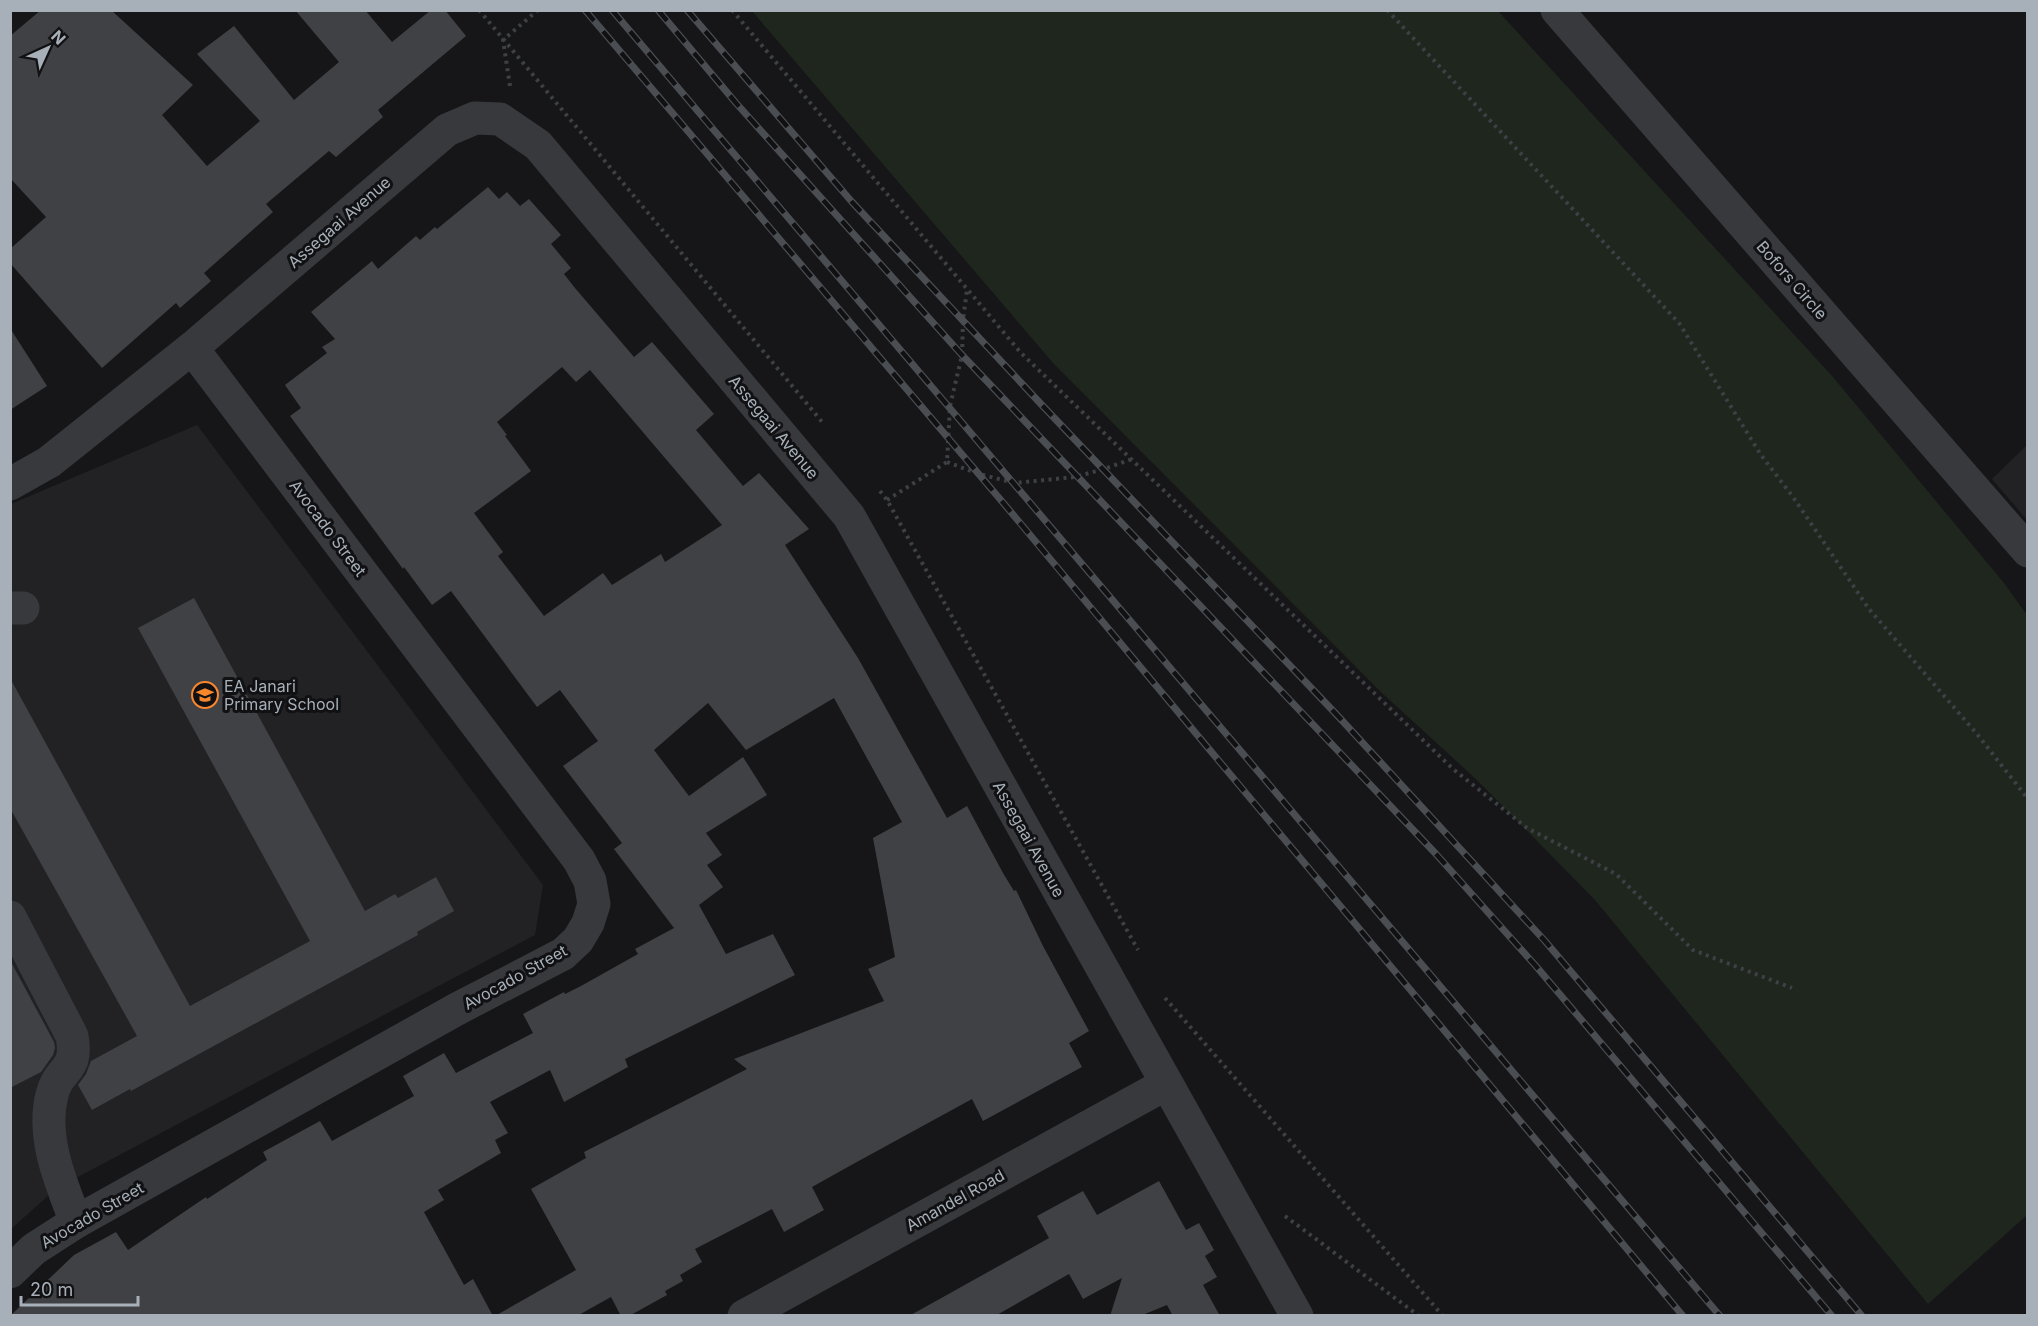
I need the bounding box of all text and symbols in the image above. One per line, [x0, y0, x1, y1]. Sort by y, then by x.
north arrow [18, 18, 78, 78]
text: N [47, 26, 70, 49]
street label: Assegaai Avenue [284, 172, 394, 272]
street label: Bofors Circle [1752, 237, 1832, 323]
street label: Assegaai Avenue [725, 371, 823, 483]
street label: Avocado Street [285, 476, 371, 580]
place label: EA Janari Primary School [224, 676, 339, 714]
school or university icon: EA Janari Primary School [190, 680, 220, 710]
street label: Assegaai Avenue [989, 777, 1069, 901]
street label: Avocado Street [460, 940, 570, 1014]
street label: Amandel Road [902, 1165, 1008, 1235]
street label: Avocado Street [37, 1177, 147, 1253]
scale bar [21, 1269, 138, 1307]
text: 20 m [30, 1279, 73, 1300]

